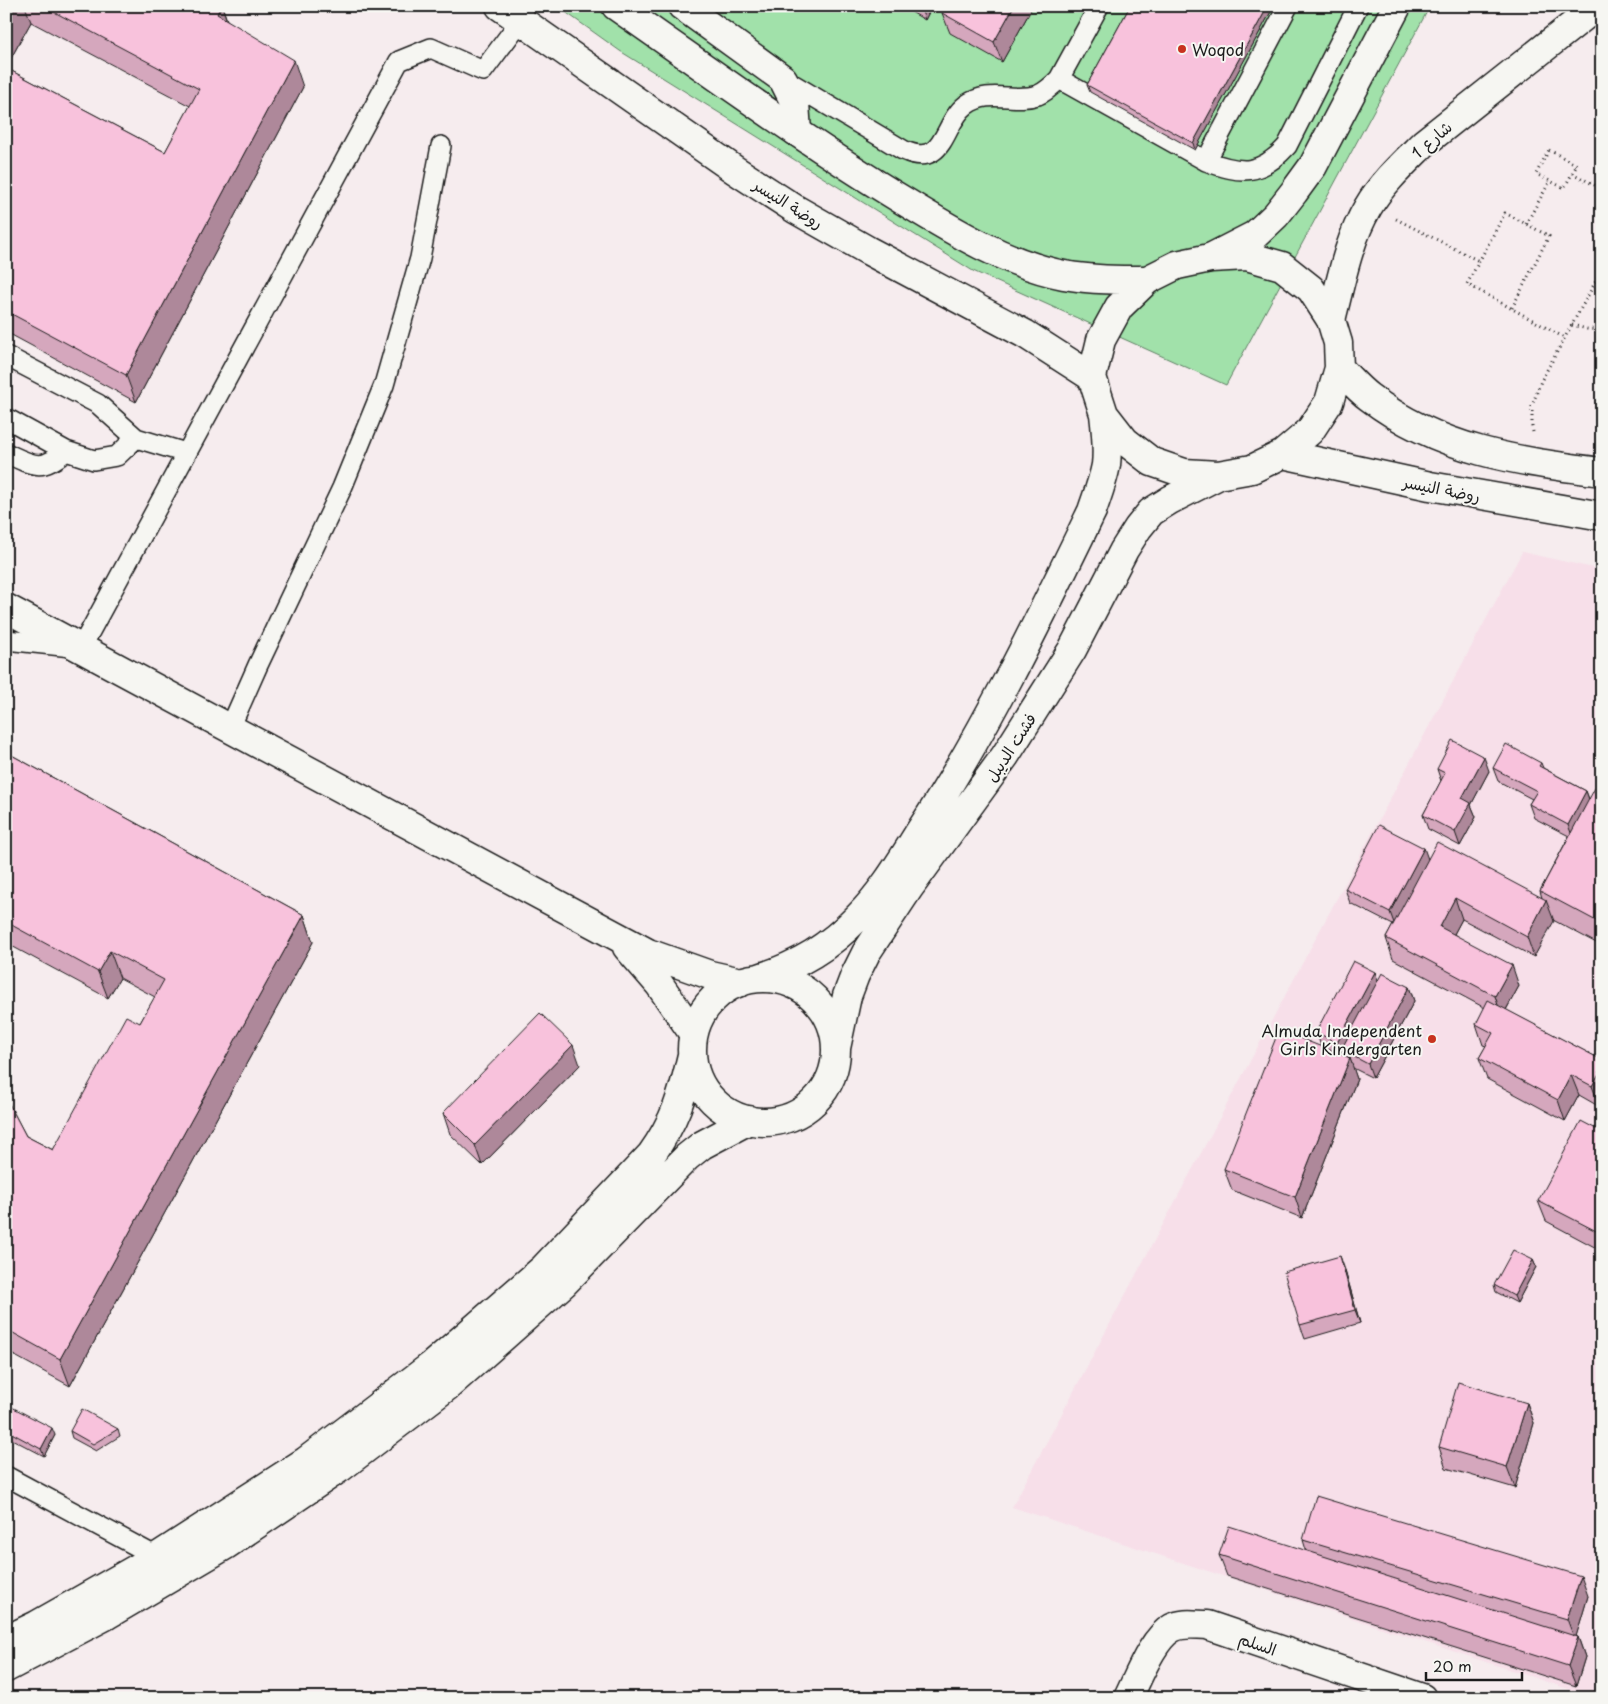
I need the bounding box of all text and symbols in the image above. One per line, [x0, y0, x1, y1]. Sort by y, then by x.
place label: Woqod [1192, 37, 1244, 61]
marker: Woqod [1176, 43, 1188, 55]
street label: شارع 1 [1405, 115, 1457, 164]
street label: روضة النيسر [748, 171, 828, 234]
street label: روضة النيسر [1400, 468, 1483, 507]
street label: فشت الديبل [979, 708, 1041, 786]
place label: Almuda Independent Girls Kindergarten [1261, 1018, 1422, 1060]
marker: Almuda Independent Girls Kindergarten [1426, 1033, 1438, 1045]
street label: السلم [1235, 1625, 1280, 1663]
scale bar [1426, 1649, 1522, 1681]
text: 20 m [1433, 1654, 1472, 1677]

